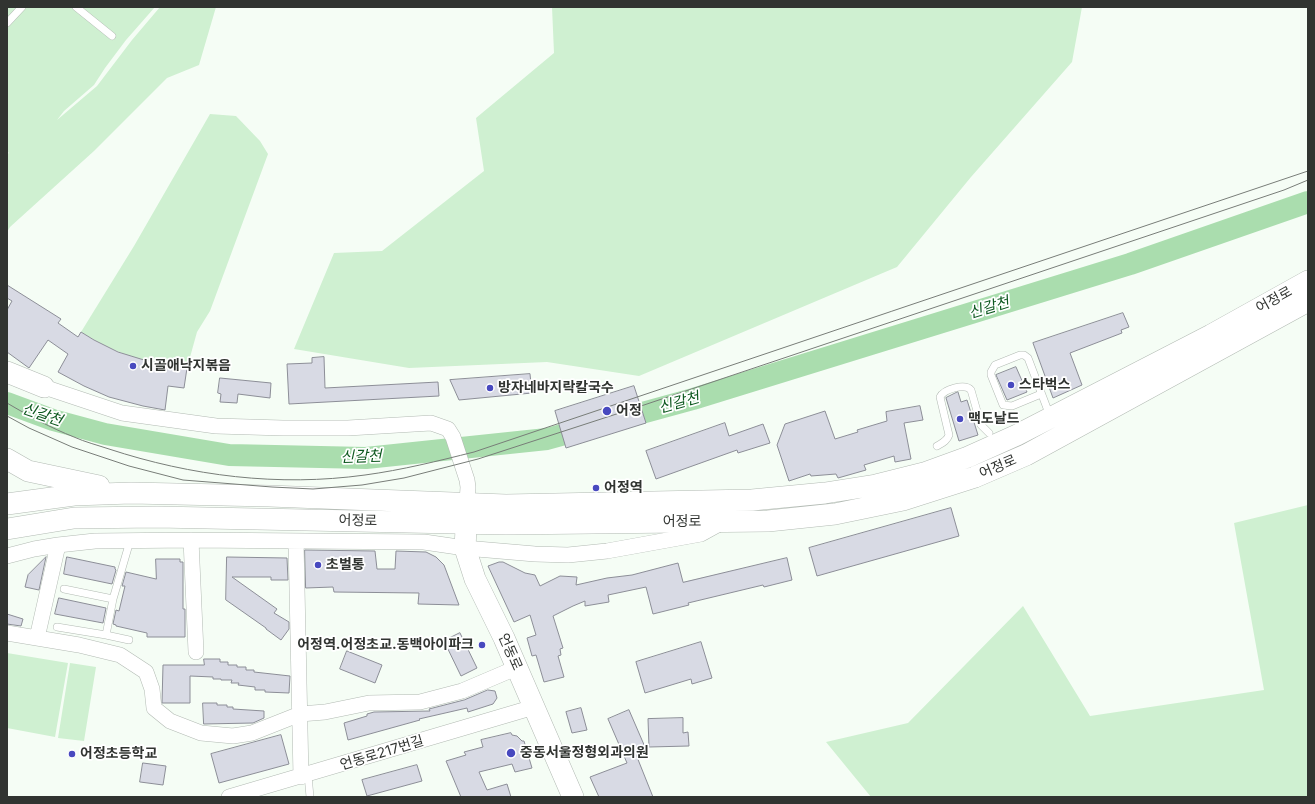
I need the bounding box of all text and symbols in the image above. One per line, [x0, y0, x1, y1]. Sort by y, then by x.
street label: 어정로 [1253, 283, 1295, 317]
water label: 신갈천 [967, 293, 1011, 323]
place label: 시골애낙지볶음 [141, 358, 231, 374]
marker: 시골애낙지볶음 [128, 361, 138, 371]
place label: 스타벅스 [1019, 377, 1071, 393]
place label: 방자네바지락칼국수 [498, 380, 614, 396]
marker: 스타벅스 [1006, 380, 1016, 390]
marker: 방자네바지락칼국수 [485, 383, 495, 393]
water label: 신갈천 [657, 389, 701, 417]
water label: 신갈천 [19, 400, 65, 430]
place label: 어정 [616, 403, 642, 419]
marker: 어정 [601, 405, 613, 417]
place label: 맥도날드 [968, 411, 1020, 427]
marker: 맥도날드 [955, 414, 965, 424]
water label: 신갈천 [340, 447, 382, 467]
street label: 어정로 [977, 452, 1019, 482]
place label: 어정역 [604, 480, 643, 496]
marker: 어정역 [591, 483, 601, 493]
street label: 어정로 [339, 512, 377, 530]
street label: 어정로 [663, 514, 701, 530]
place label: 초벌통 [326, 557, 365, 573]
marker: 초벌통 [313, 560, 323, 570]
street label: 언동로 [494, 631, 526, 673]
place label: 어정역.어정초교.동백아이파크 [297, 637, 474, 653]
marker: 어정역.어정초교.동백아이파크 [477, 640, 487, 650]
street label: 언동로217번길 [338, 732, 426, 774]
place label: 중동서울정형외과의원 [520, 745, 649, 761]
place label: 어정초등학교 [80, 746, 157, 762]
marker: 중동서울정형외과의원 [505, 747, 517, 759]
marker: 어정초등학교 [67, 749, 77, 759]

